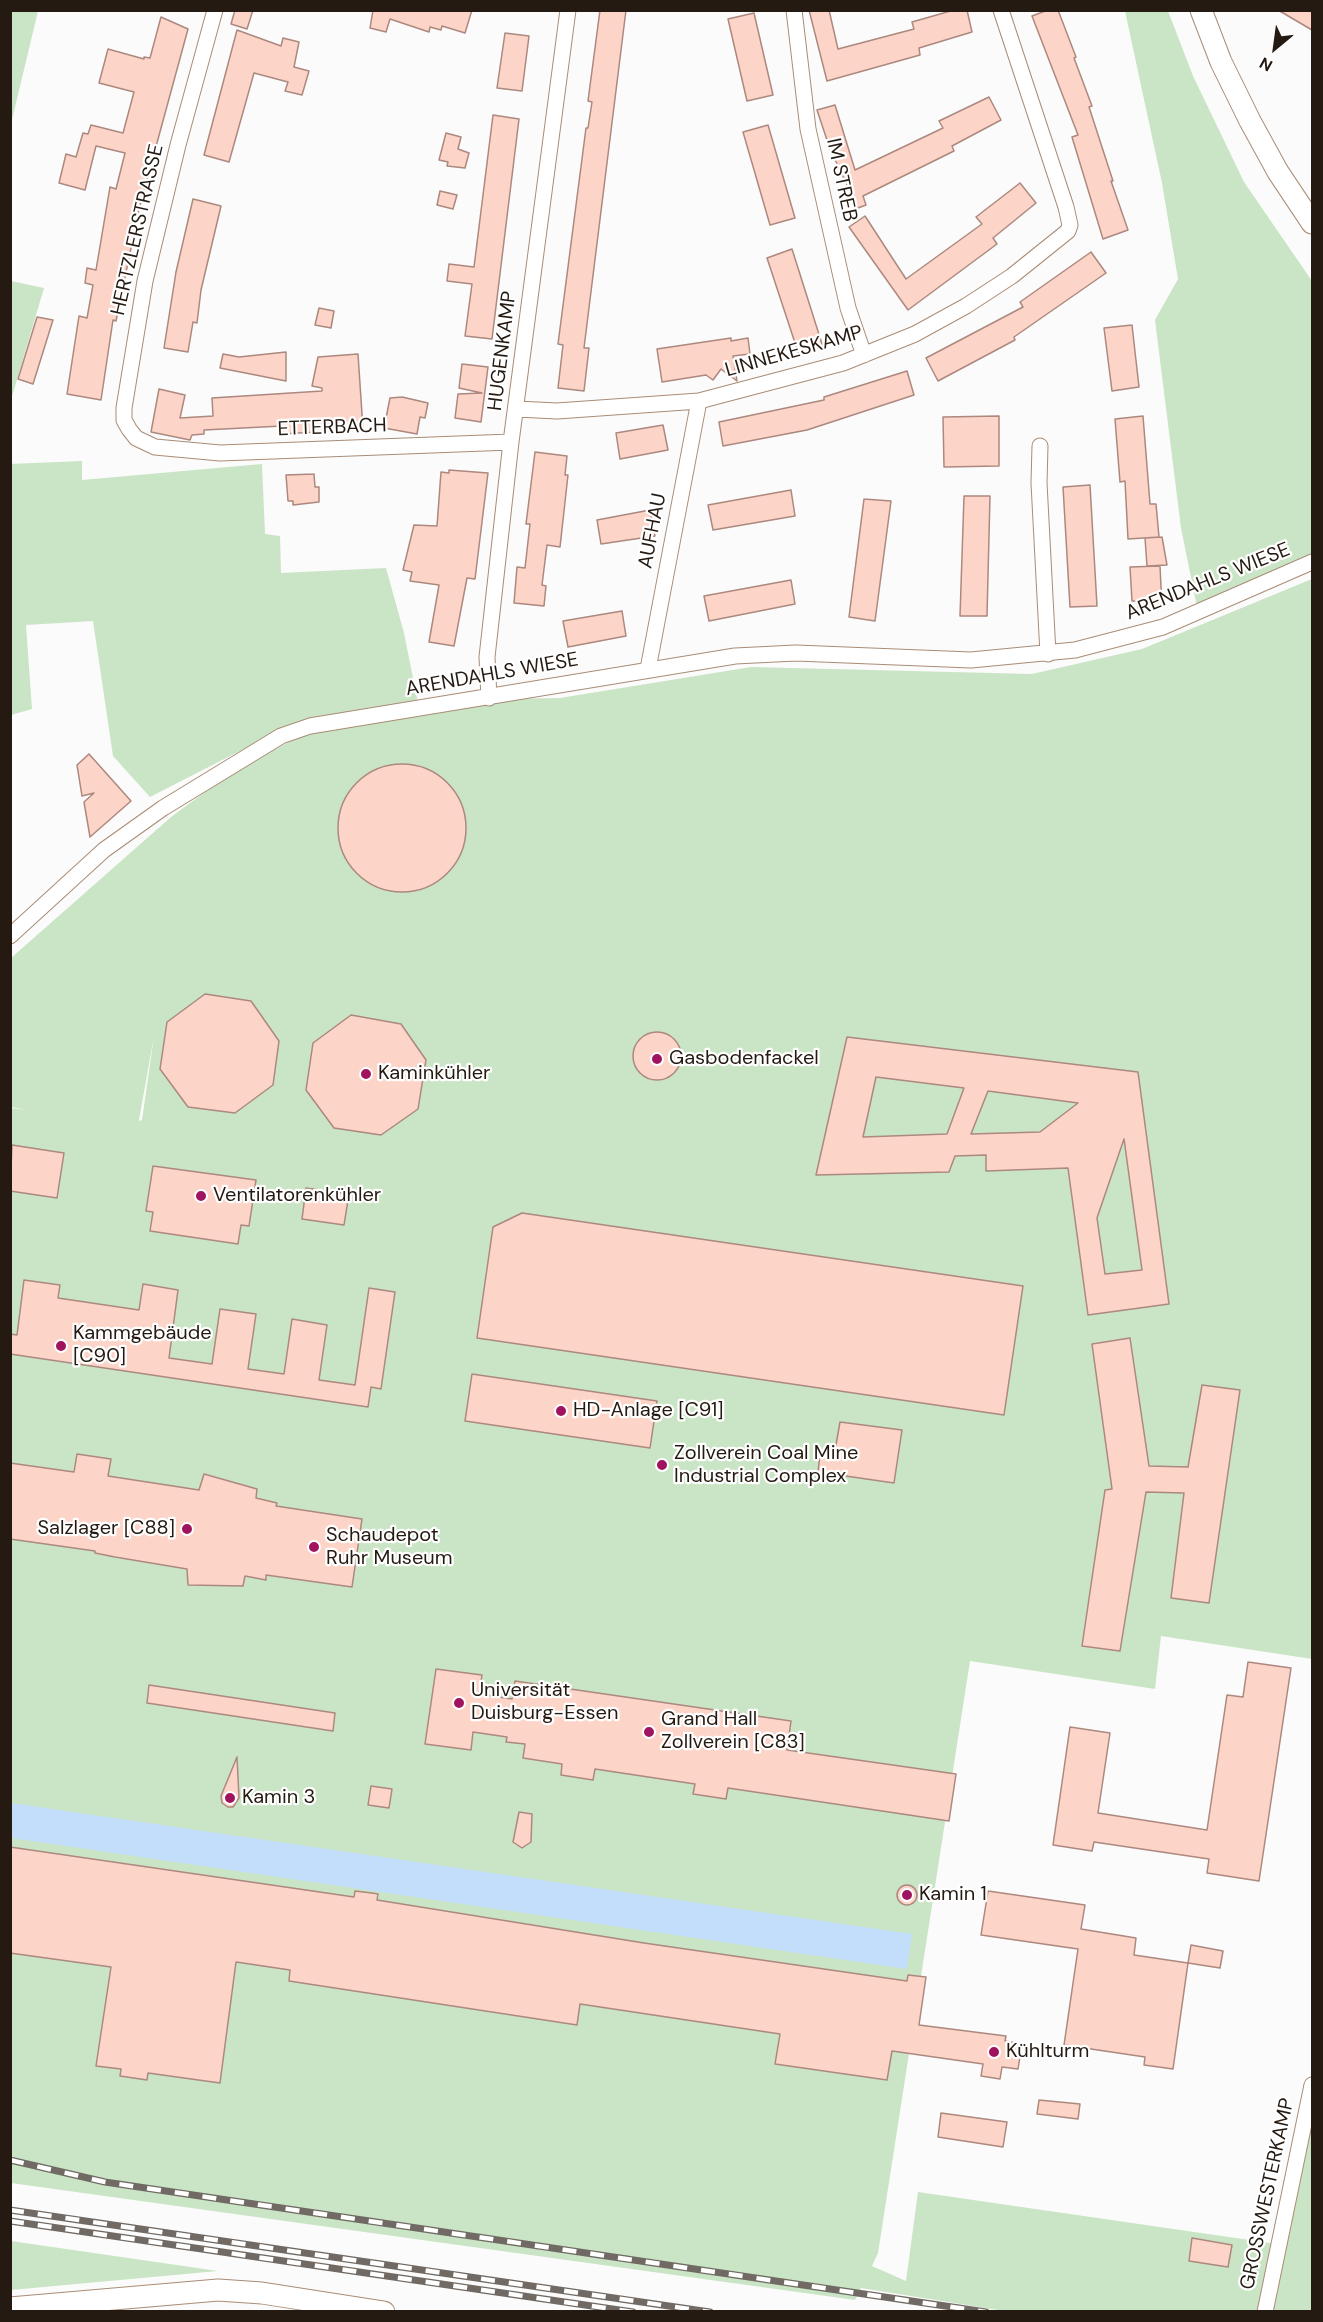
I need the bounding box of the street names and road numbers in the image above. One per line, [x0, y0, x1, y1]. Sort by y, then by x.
street label: IM STREB [820, 136, 862, 224]
street label: HERTZLERSTRASSE [107, 142, 169, 318]
street label: HUGENKAMP [484, 290, 522, 412]
street label: LINNEKESKAMP [722, 321, 866, 383]
street label: ETTERBACH [277, 414, 387, 442]
street label: AUFHAU [634, 491, 672, 571]
street label: ARENDAHLS WIESE [1122, 538, 1294, 626]
street label: ARENDAHLS WIESE [404, 648, 580, 702]
street label: GROSSWESTERKAMP [1236, 2096, 1300, 2292]

